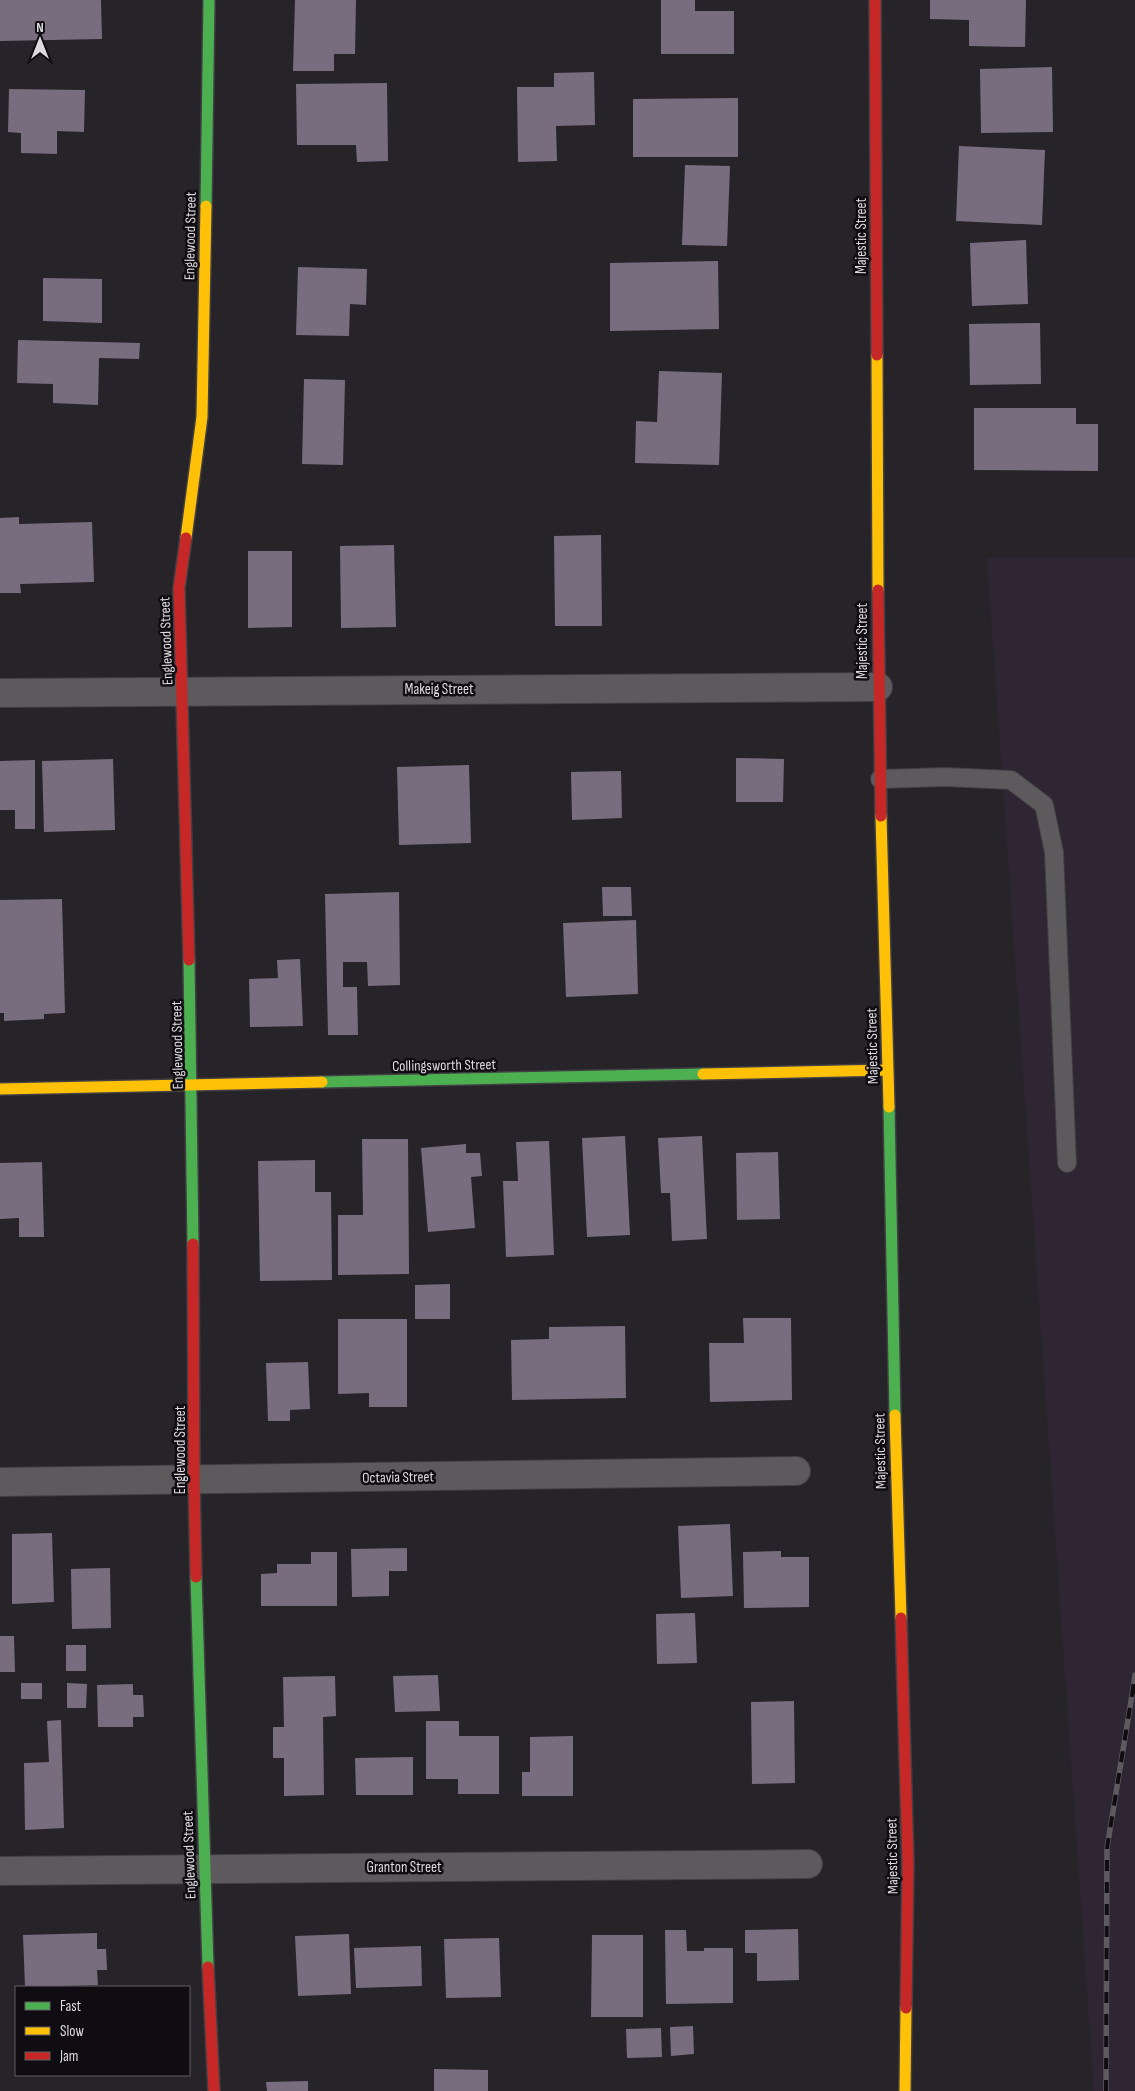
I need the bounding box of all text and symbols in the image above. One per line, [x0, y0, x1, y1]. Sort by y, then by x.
north arrow [15, 15, 65, 65]
text: N [36, 19, 44, 36]
street label: Englewood Street [180, 191, 201, 280]
street label: Majestic Street [852, 197, 871, 274]
street label: Englewood Street [155, 596, 178, 686]
street label: Majestic Street [853, 602, 872, 679]
street label: Makeig Street [404, 680, 474, 699]
street label: Englewood Street [167, 1000, 188, 1089]
street label: Majestic Street [862, 1007, 883, 1084]
street label: Collingsworth Street [392, 1055, 497, 1076]
street label: Englewood Street [171, 1405, 190, 1494]
street label: Majestic Street [870, 1412, 891, 1489]
street label: Octavia Street [362, 1467, 435, 1488]
street label: Englewood Street [178, 1810, 201, 1900]
street label: Majestic Street [882, 1817, 903, 1894]
street label: Granton Street [366, 1858, 442, 1877]
legend [15, 1986, 190, 2076]
text: Fast [60, 1997, 82, 2016]
text: Slow [60, 2022, 84, 2041]
text: Jam [59, 2047, 78, 2066]

